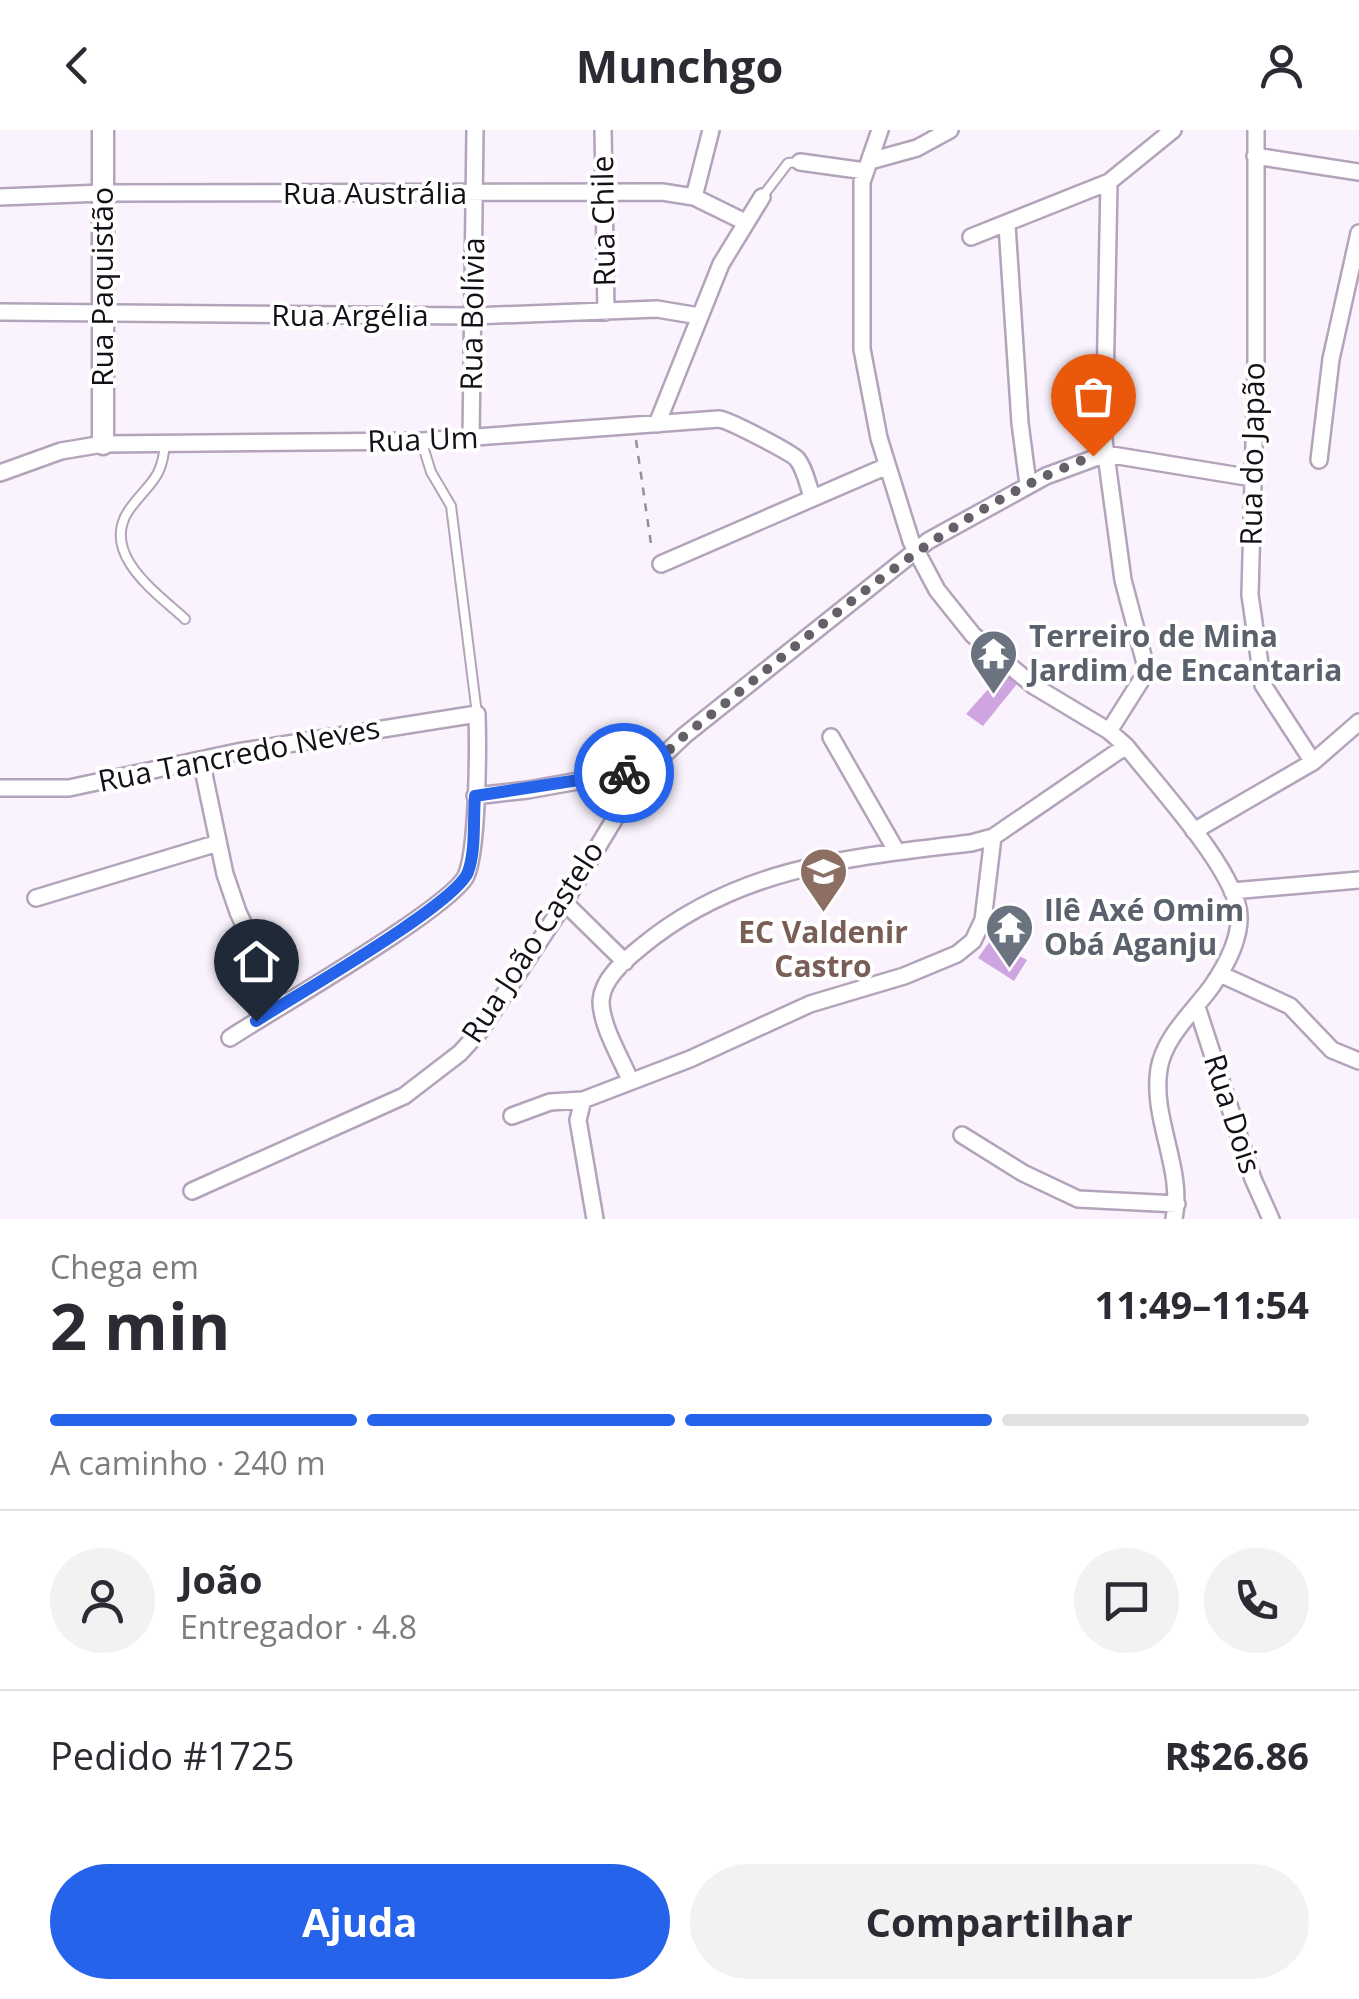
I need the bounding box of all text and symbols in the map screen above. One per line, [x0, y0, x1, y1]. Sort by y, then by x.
text: Munchgo [576, 35, 783, 96]
icon: back [50, 38, 105, 93]
icon: person [1254, 38, 1309, 93]
street label: Rua Chile [581, 155, 624, 287]
street label: Rua Austrália [283, 172, 467, 213]
street label: Rua Paquistão [81, 187, 122, 387]
street label: Rua Bolívia [450, 237, 493, 391]
street label: Rua Argélia [271, 294, 429, 335]
pin [1051, 354, 1136, 457]
street label: Rua do Japão [1229, 362, 1274, 546]
icon: bag [1066, 369, 1121, 424]
street label: Rua Um [367, 416, 479, 461]
place label: Terreiro de Mina Jardim de Encantaria [1026, 615, 1342, 690]
temple icon: Terreiro de Mina Jardim de Encantaria [968, 628, 1020, 696]
street label: Rua Tancredo Neves [94, 706, 383, 801]
courier [574, 723, 674, 823]
icon: bike [597, 746, 652, 801]
street label: Rua João Castelo [451, 832, 612, 1050]
school or university icon: EC Valdenir Castro [797, 846, 849, 914]
place label: Ilê Axé Omim Obá Aganju [1044, 889, 1244, 964]
temple icon: Ilê Axé Omim Obá Aganju [983, 902, 1035, 970]
place label: EC Valdenir Castro [738, 911, 908, 986]
pin [214, 919, 299, 1022]
icon: home [229, 934, 284, 989]
street label: Rua Dois [1195, 1049, 1272, 1178]
text: Chega em [50, 1245, 199, 1288]
text: 11:49–11:54 [1095, 1278, 1309, 1330]
text: 2 min [50, 1281, 230, 1369]
text: A caminho · 240 m [50, 1441, 326, 1484]
button: person [50, 1548, 155, 1653]
button: chat [1074, 1548, 1179, 1653]
button: phone [1204, 1548, 1309, 1653]
text: João [180, 1553, 263, 1605]
text: Entregador · 4.8 [180, 1605, 417, 1648]
text: Pedido #1725 [50, 1729, 294, 1781]
text: R$26.86 [1164, 1729, 1309, 1781]
button: Ajuda [50, 1864, 670, 1979]
button: Compartilhar [690, 1864, 1309, 1979]

